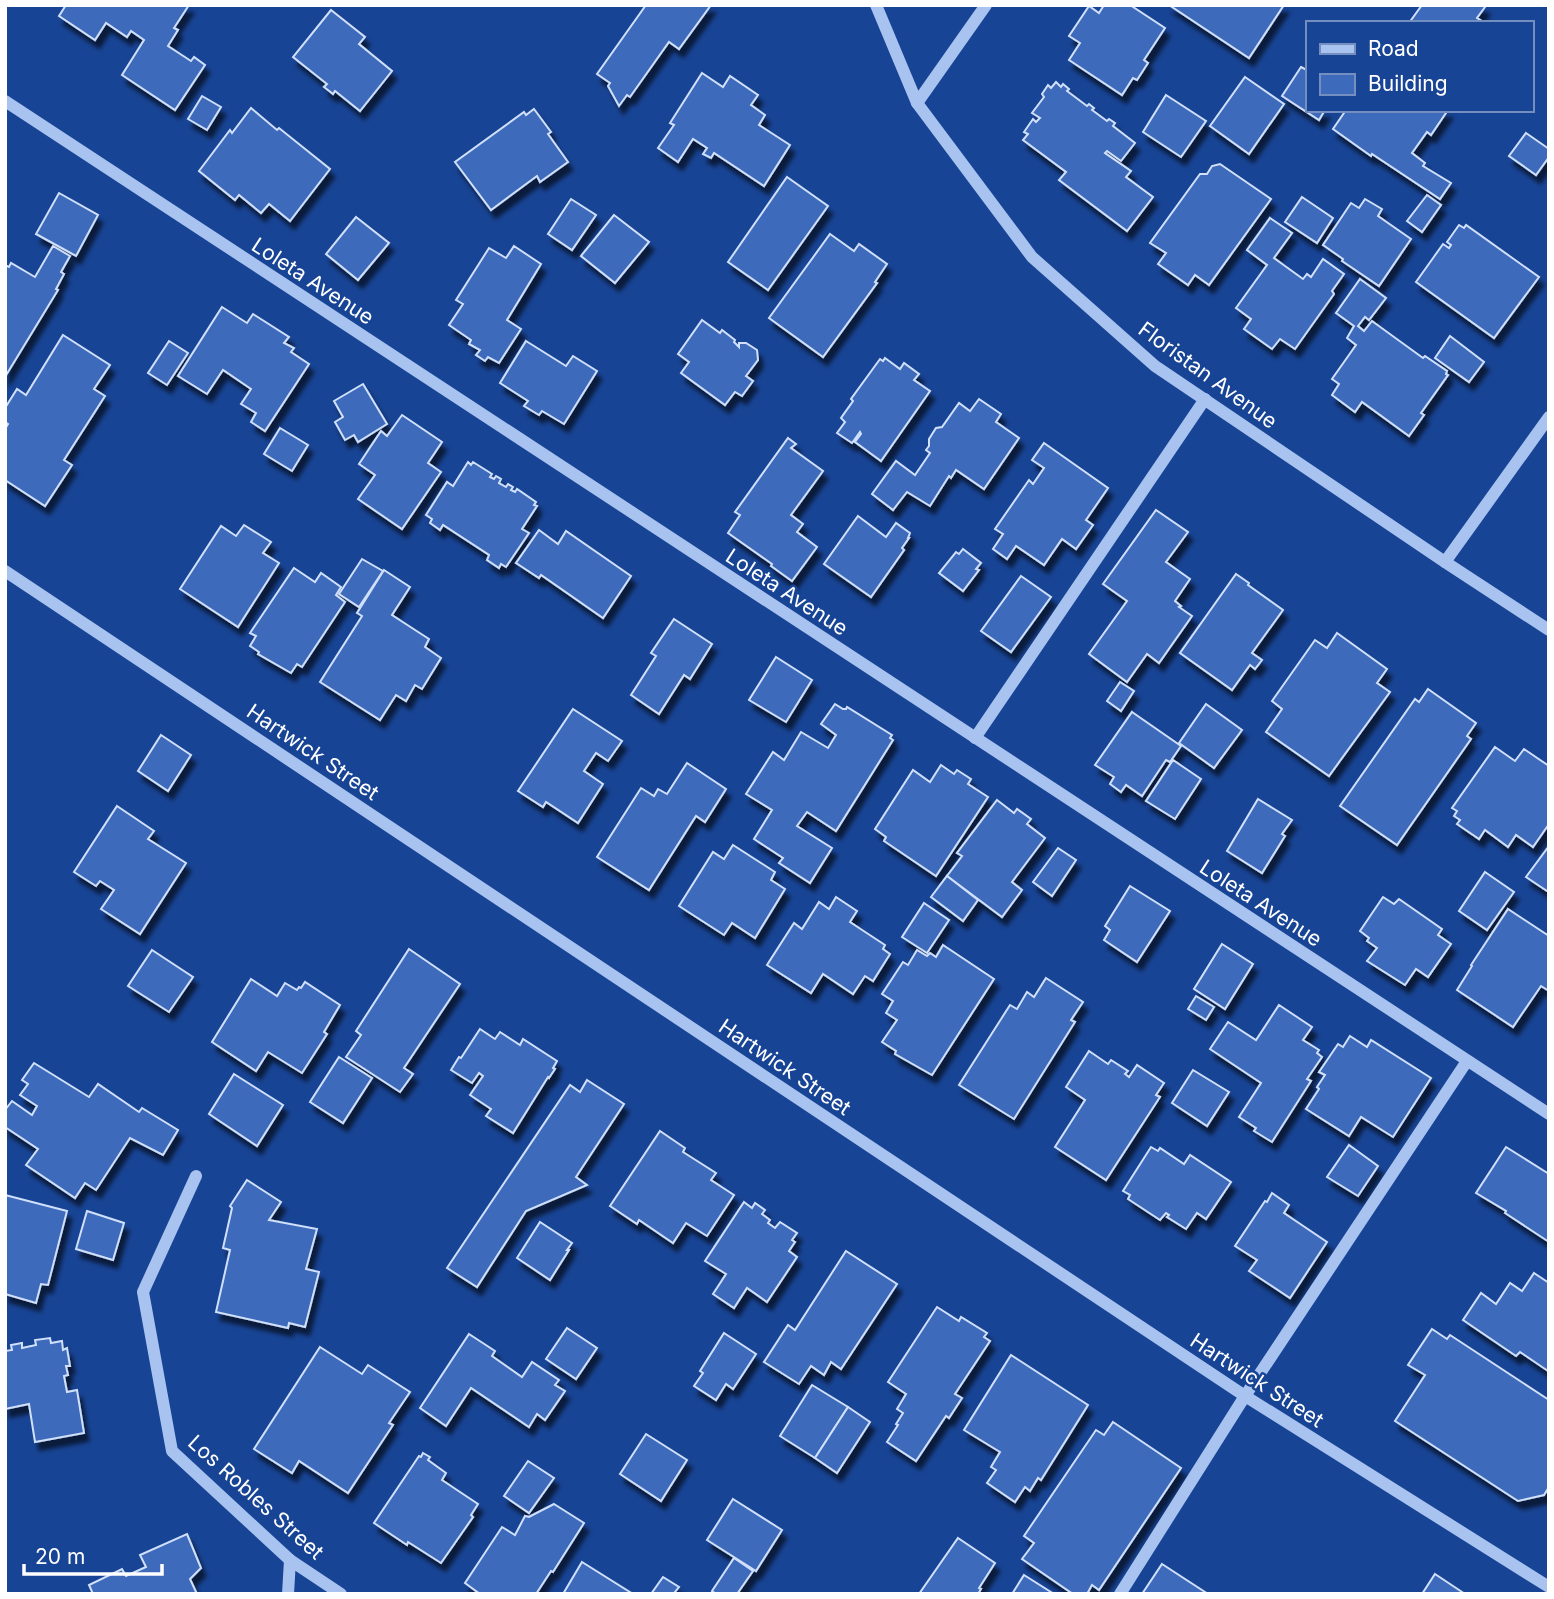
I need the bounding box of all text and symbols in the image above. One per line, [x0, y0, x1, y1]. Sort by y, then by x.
legend [1306, 21, 1533, 112]
text: Road [1368, 36, 1419, 61]
text: Building [1368, 71, 1448, 96]
street label: Loleta Avenue [247, 232, 379, 330]
street label: Floristan Avenue [1134, 316, 1282, 434]
street label: Loleta Avenue [721, 543, 853, 641]
street label: Hartwick Street [242, 699, 384, 805]
street label: Loleta Avenue [1195, 854, 1327, 952]
street label: Hartwick Street [714, 1014, 856, 1120]
street label: Hartwick Street [1186, 1328, 1328, 1432]
street label: Los Robles Street [183, 1430, 329, 1564]
scale bar [24, 1532, 163, 1576]
text: 20 m [35, 1544, 85, 1569]

